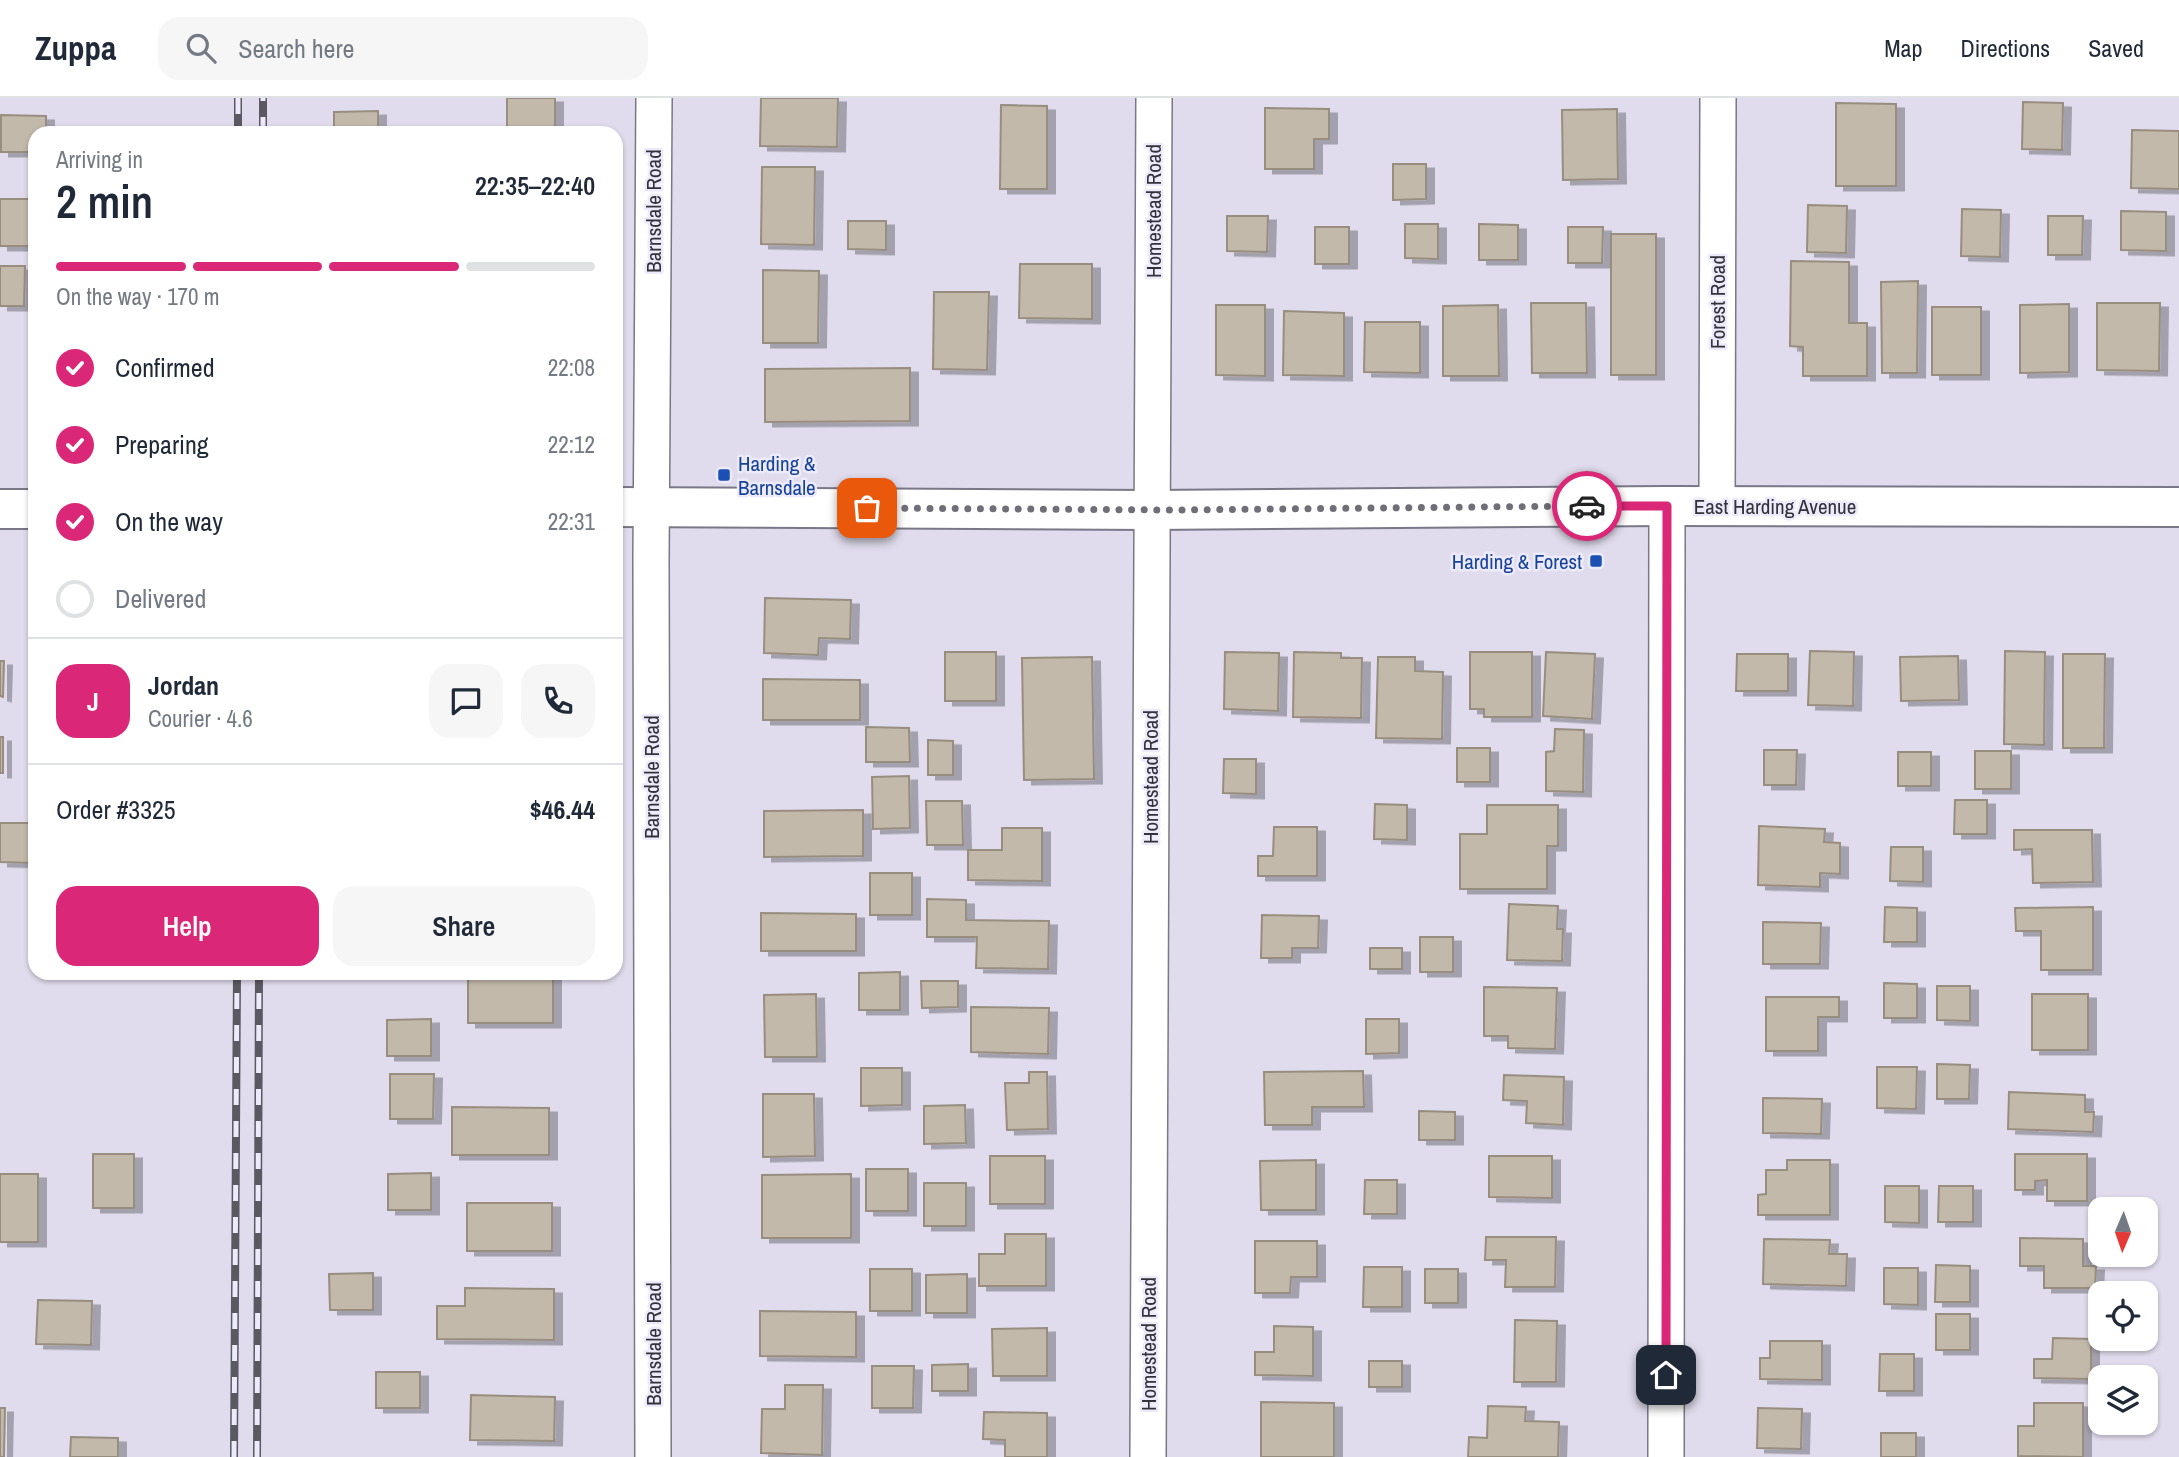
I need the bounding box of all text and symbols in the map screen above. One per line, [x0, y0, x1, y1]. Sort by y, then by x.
search box [158, 17, 648, 80]
text: Zuppa [35, 26, 116, 70]
icon: search [182, 29, 220, 67]
text: Search here [238, 31, 354, 66]
text: Map [1884, 32, 1922, 64]
text: Directions [1960, 32, 2050, 64]
text: Saved [2088, 32, 2144, 64]
text: Arriving in [56, 144, 143, 175]
street label: Homestead Road [1139, 144, 1168, 278]
street label: Barnsdale Road [639, 149, 668, 273]
text: 22:35–22:40 [475, 168, 595, 203]
text: 2 min [56, 170, 153, 232]
street label: Forest Road [1703, 255, 1732, 349]
text: On the way · 170 m [56, 281, 220, 312]
icon: check [56, 349, 94, 387]
text: Confirmed [115, 350, 215, 385]
text: 22:08 [548, 352, 595, 383]
icon: check [56, 426, 94, 464]
text: Preparing [115, 427, 209, 462]
text: 22:12 [548, 429, 595, 460]
place label: Harding & Barnsdale [738, 449, 816, 502]
marker: Harding & Barnsdale [716, 467, 732, 483]
courier [1552, 471, 1622, 541]
pin [837, 478, 897, 538]
icon: car [1568, 487, 1606, 525]
icon: bag [848, 489, 886, 527]
street label: East Harding Avenue [1694, 492, 1856, 521]
icon: check [56, 503, 94, 541]
text: On the way [115, 504, 223, 539]
text: 22:31 [548, 506, 595, 537]
place label: Harding & Forest [1452, 547, 1582, 576]
marker: Harding & Forest [1588, 553, 1604, 569]
text: Delivered [115, 581, 206, 616]
button: chat [429, 664, 503, 738]
button: phone [521, 664, 595, 738]
text: Jordan [148, 668, 219, 703]
text: J [87, 684, 99, 719]
text: Courier · 4.6 [148, 703, 253, 734]
street label: Homestead Road [1136, 710, 1165, 844]
street label: Barnsdale Road [637, 715, 666, 839]
text: Order #3325 [56, 792, 176, 827]
text: $46.44 [530, 792, 595, 827]
button: Help [56, 886, 319, 966]
button: Share [333, 886, 595, 966]
north arrow [2088, 1197, 2158, 1267]
map controls [2088, 1197, 2158, 1435]
street label: Homestead Road [1134, 1277, 1163, 1411]
button: locate [2088, 1281, 2158, 1351]
street label: Barnsdale Road [639, 1282, 668, 1406]
pin [1636, 1345, 1696, 1405]
icon: home [1647, 1356, 1685, 1394]
button: layers [2088, 1365, 2158, 1435]

